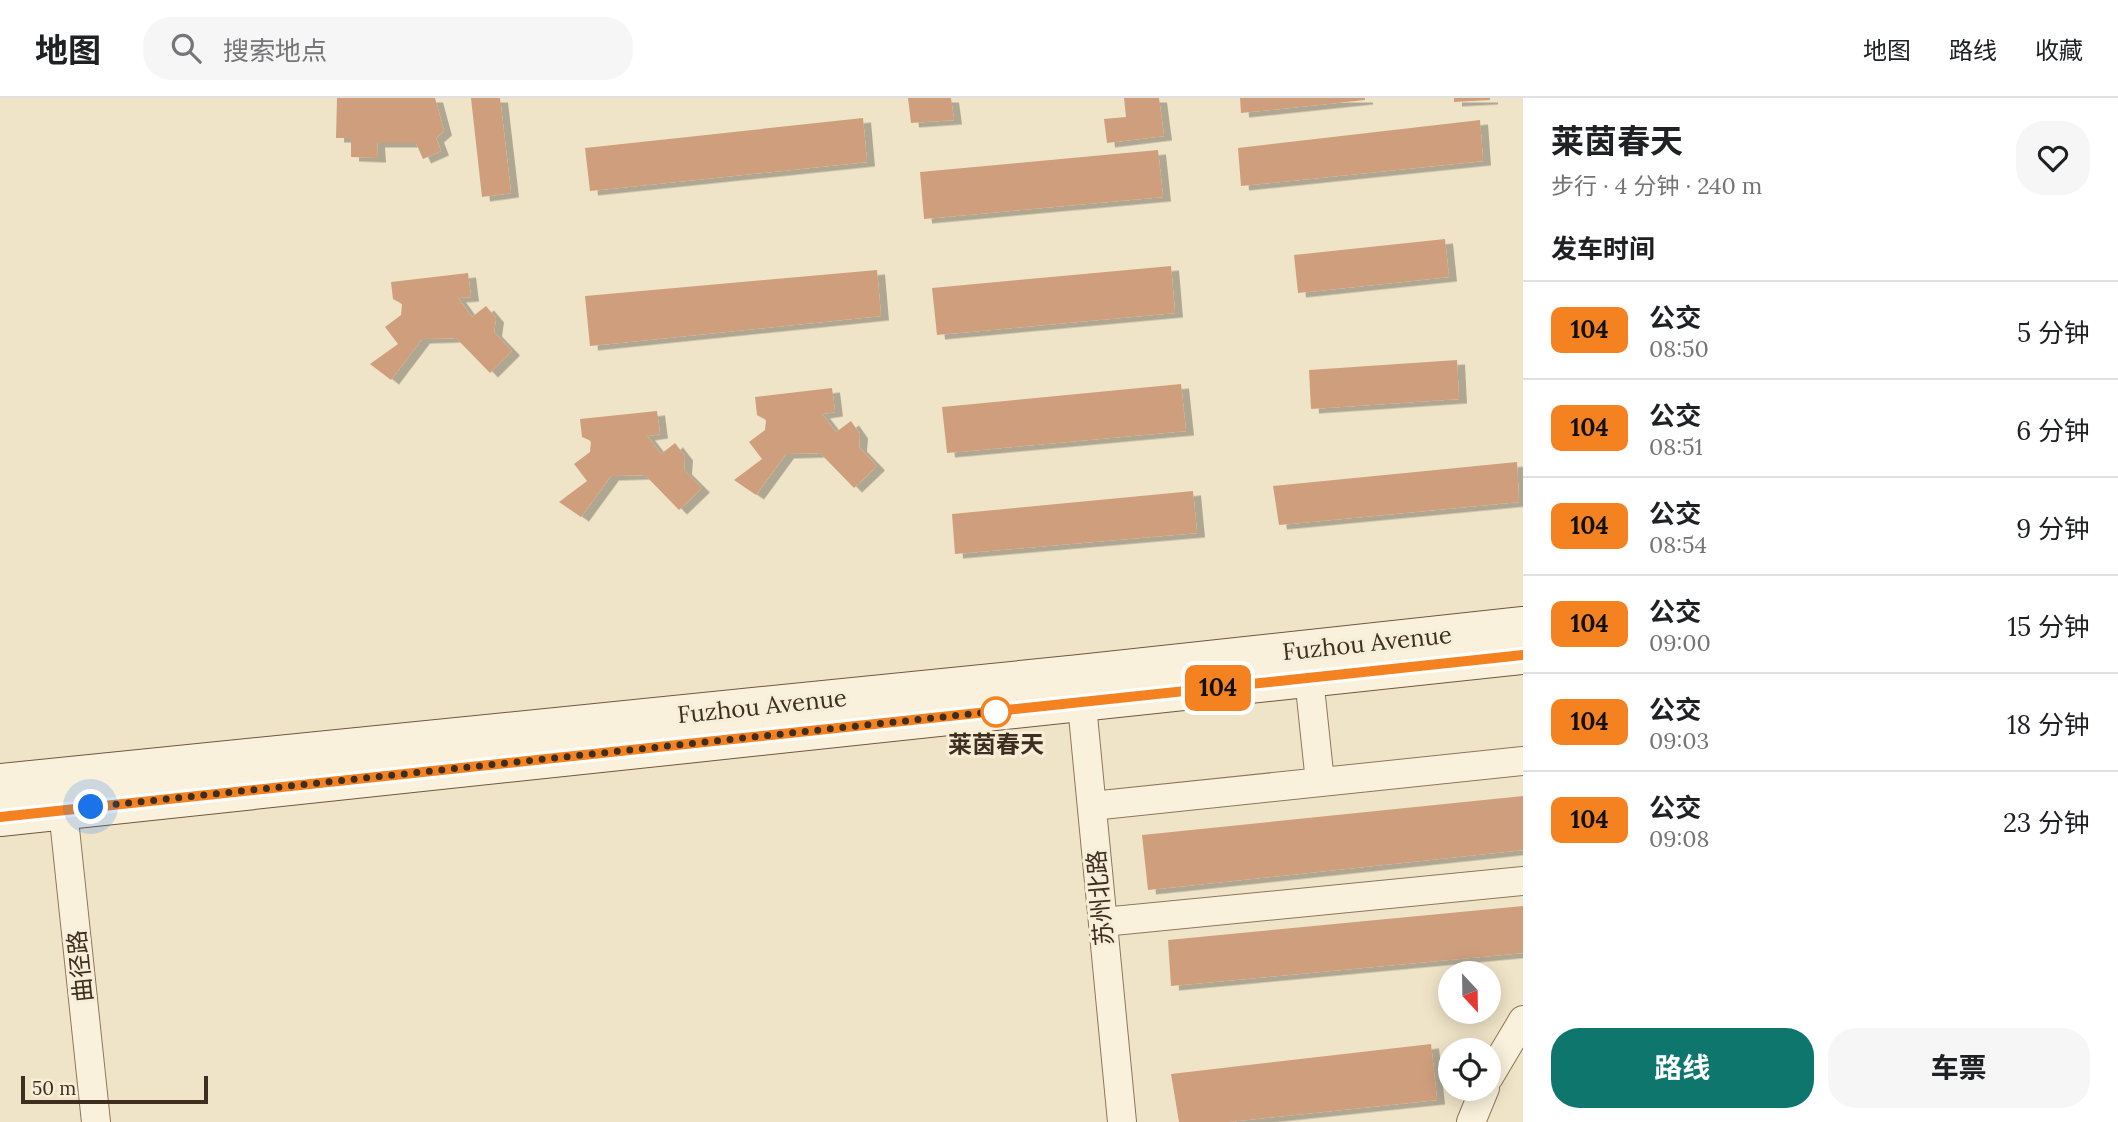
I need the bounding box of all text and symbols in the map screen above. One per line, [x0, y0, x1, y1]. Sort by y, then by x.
search box [143, 17, 633, 80]
text: 地图 [35, 29, 101, 71]
icon: search [167, 29, 205, 67]
text: 搜索地点 [223, 34, 327, 67]
text: 地图 [1863, 35, 1911, 66]
text: 路线 [1949, 35, 1997, 66]
text: 收藏 [2035, 35, 2083, 66]
text: 莱茵春天 [1551, 120, 1683, 162]
button: heart [2016, 121, 2090, 195]
text: 步行 · 4 分钟 · 240 m [1551, 171, 1762, 200]
text: 发车时间 [1551, 232, 1655, 265]
text: 公交 [1649, 301, 1701, 334]
text: 104 [1570, 314, 1609, 345]
text: 5 分钟 [2017, 316, 2090, 349]
text: 08:50 [1649, 334, 1709, 363]
text: 公交 [1649, 399, 1701, 432]
text: 104 [1570, 412, 1609, 443]
text: 6 分钟 [2016, 414, 2090, 447]
text: 08:51 [1649, 432, 1703, 461]
text: 公交 [1649, 497, 1701, 530]
text: 104 [1570, 510, 1609, 541]
text: 9 分钟 [2016, 512, 2090, 545]
text: 08:54 [1649, 530, 1707, 559]
text: 公交 [1649, 595, 1701, 628]
text: 104 [1570, 608, 1609, 639]
text: 15 分钟 [2008, 610, 2090, 643]
street label: Fuzhou Avenue [1281, 619, 1453, 667]
text: 09:00 [1649, 628, 1711, 657]
line badge: 104 [1178, 665, 1258, 711]
text: 104 [1199, 672, 1237, 703]
street label: Fuzhou Avenue [676, 682, 848, 730]
text: 公交 [1649, 693, 1701, 726]
marker: 莱茵春天 [981, 697, 1011, 727]
text: 104 [1570, 706, 1609, 737]
text: 18 分钟 [2007, 708, 2090, 741]
text: 09:03 [1649, 726, 1709, 755]
place label: 莱茵春天 [948, 729, 1044, 760]
your location [73, 789, 108, 824]
text: 公交 [1649, 791, 1701, 824]
text: 104 [1570, 804, 1609, 835]
text: 23 分钟 [2003, 806, 2090, 839]
text: 09:08 [1649, 824, 1710, 853]
street label: 苏州北路 [1080, 849, 1120, 947]
street label: 曲径路 [61, 929, 99, 1003]
north arrow [1438, 961, 1502, 1024]
map controls [1438, 961, 1501, 1101]
button: 路线 [1551, 1028, 1814, 1108]
button: 车票 [1828, 1028, 2090, 1108]
button: locate [1438, 1038, 1501, 1101]
scale bar [21, 1073, 208, 1105]
text: 50 m [32, 1076, 76, 1100]

